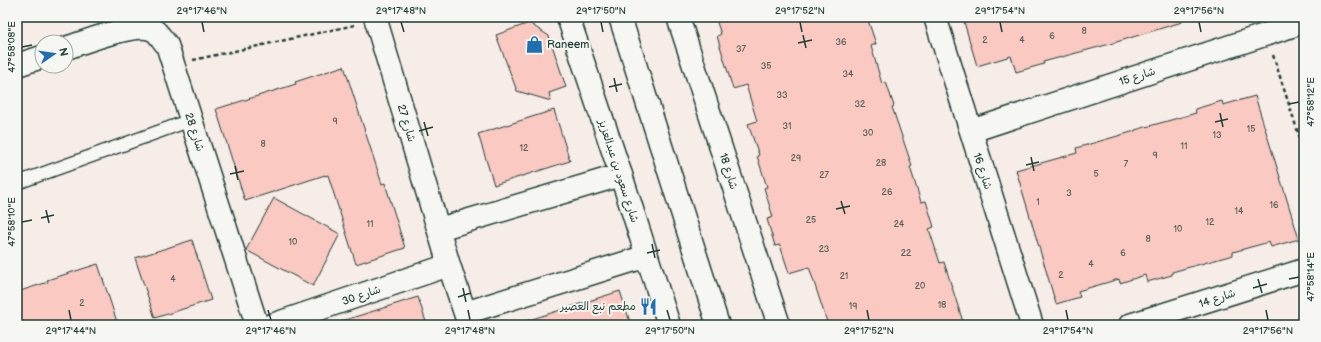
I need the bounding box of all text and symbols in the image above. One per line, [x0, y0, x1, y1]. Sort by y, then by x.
text: 29°17'46"N [177, 5, 227, 17]
text: 29°17'48"N [376, 5, 426, 17]
text: 29°17'50"N [576, 5, 626, 17]
text: 29°17'52"N [775, 5, 825, 17]
text: 29°17'54"N [975, 5, 1025, 17]
text: 29°17'56"N [1174, 5, 1224, 17]
text: 47°58'08"E [6, 21, 18, 73]
house number: 8 [1081, 26, 1087, 37]
house number: 6 [1049, 31, 1055, 42]
north arrow [34, 34, 74, 74]
shop icon: Raneem [524, 34, 544, 54]
house number: 2 [982, 35, 988, 46]
house number: 4 [1019, 35, 1025, 46]
house number: 36 [835, 37, 847, 48]
place label: Raneem [547, 38, 589, 51]
house number: 37 [736, 44, 747, 55]
text: N [56, 46, 71, 57]
house number: 35 [761, 61, 771, 72]
street label: شارع 15 [1117, 65, 1158, 90]
house number: 34 [842, 69, 854, 80]
text: 47°58'12"E [1305, 77, 1317, 127]
house number: 33 [776, 90, 788, 101]
house number: 32 [855, 99, 866, 110]
street label: شارع 27 [393, 103, 418, 144]
street label: شارع 28 [180, 111, 207, 154]
house number: 9 [332, 116, 338, 127]
street label: شارع سعود بن عبدالعزيز [594, 117, 641, 225]
house number: 31 [782, 121, 792, 132]
house number: 15 [1247, 124, 1255, 135]
house number: 30 [863, 128, 873, 139]
house number: 13 [1212, 130, 1222, 141]
house number: 8 [260, 139, 266, 150]
house number: 11 [1181, 141, 1187, 152]
house number: 12 [520, 143, 529, 154]
house number: 9 [1152, 150, 1158, 161]
street label: شارع 18 [715, 151, 740, 192]
street label: شارع 16 [969, 151, 995, 192]
house number: 29 [791, 153, 801, 164]
house number: 28 [876, 158, 886, 169]
house number: 7 [1124, 159, 1129, 170]
house number: 5 [1093, 169, 1099, 180]
house number: 27 [819, 170, 829, 181]
house number: 26 [882, 187, 893, 198]
house number: 3 [1066, 188, 1072, 199]
text: 47°58'10"E [6, 197, 18, 247]
house number: 1 [1036, 197, 1040, 208]
house number: 16 [1270, 200, 1279, 211]
house number: 14 [1235, 206, 1244, 217]
house number: 25 [806, 215, 816, 226]
house number: 12 [1206, 217, 1215, 228]
house number: 11 [367, 219, 373, 230]
house number: 24 [894, 219, 905, 230]
house number: 10 [1174, 224, 1182, 235]
house number: 8 [1145, 234, 1151, 245]
house number: 10 [289, 237, 297, 248]
house number: 23 [819, 244, 830, 255]
house number: 22 [901, 248, 912, 259]
house number: 6 [1120, 248, 1126, 259]
text: 47°58'14"E [1305, 252, 1317, 302]
house number: 4 [1088, 259, 1094, 270]
house number: 2 [1058, 270, 1064, 281]
house number: 21 [840, 271, 848, 282]
house number: 4 [170, 274, 176, 285]
house number: 20 [915, 281, 925, 292]
street label: شارع 30 [340, 283, 383, 310]
street label: شارع 14 [1197, 286, 1238, 312]
restaurant icon: مطعم نبع العصير [639, 296, 659, 316]
house number: 2 [79, 298, 85, 309]
place label: مطعم نبع العصير [559, 300, 636, 315]
house number: 18 [938, 300, 946, 311]
house number: 19 [849, 301, 857, 312]
text: 29°17'44"N [46, 325, 96, 337]
text: 29°17'46"N [246, 325, 296, 337]
text: 29°17'48"N [445, 325, 495, 337]
text: 29°17'50"N [645, 325, 695, 337]
text: 29°17'52"N [844, 325, 894, 337]
text: 29°17'54"N [1043, 325, 1093, 337]
text: 29°17'56"N [1243, 325, 1293, 337]

